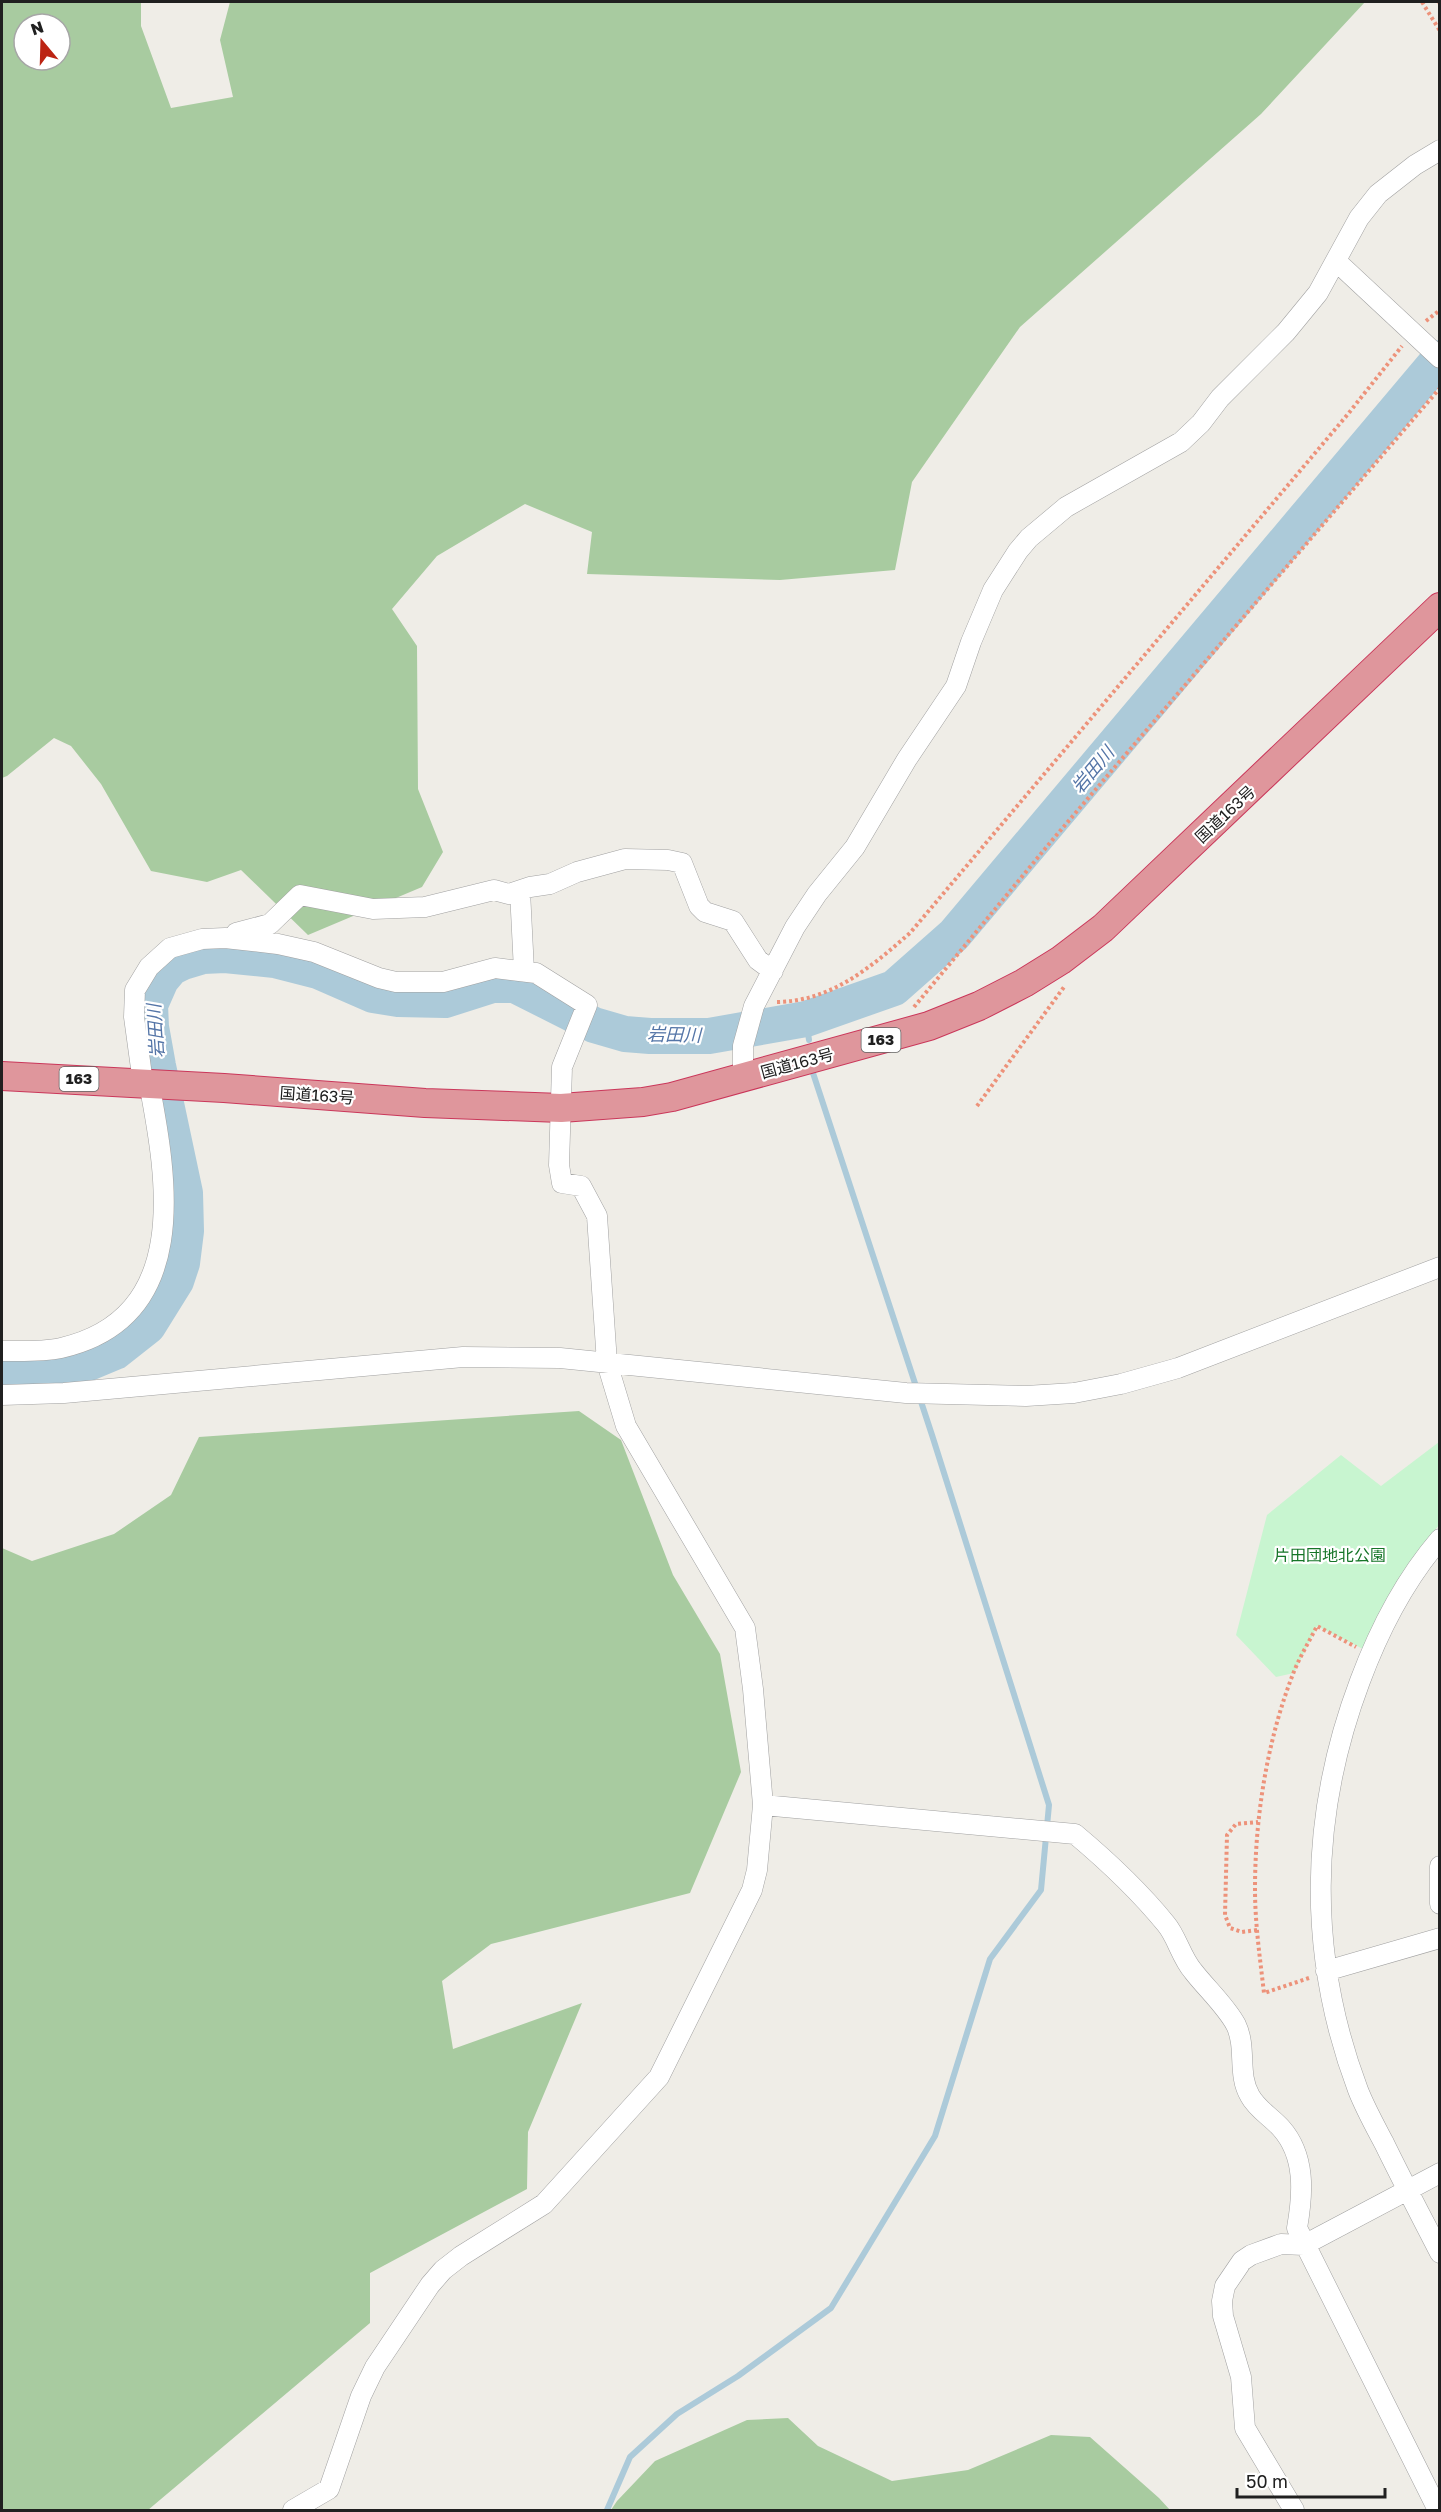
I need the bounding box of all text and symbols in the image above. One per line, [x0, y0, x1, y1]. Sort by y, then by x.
north arrow [12, 12, 72, 72]
text: N [28, 16, 46, 39]
water label: 岩田川 [1066, 740, 1119, 797]
street label: 国道163号 [1191, 781, 1259, 847]
water label: 岩田川 [142, 1001, 168, 1059]
water label: 岩田川 [647, 1023, 703, 1046]
road number: 163 [862, 1028, 900, 1052]
street label: 国道163号 [758, 1044, 836, 1082]
road number: 163 [60, 1067, 98, 1091]
street label: 国道163号 [279, 1082, 355, 1108]
park label: 片田団地北公園 [1274, 1545, 1386, 1565]
scale bar [1237, 2461, 1386, 2499]
text: 50 m [1246, 2470, 1288, 2492]

